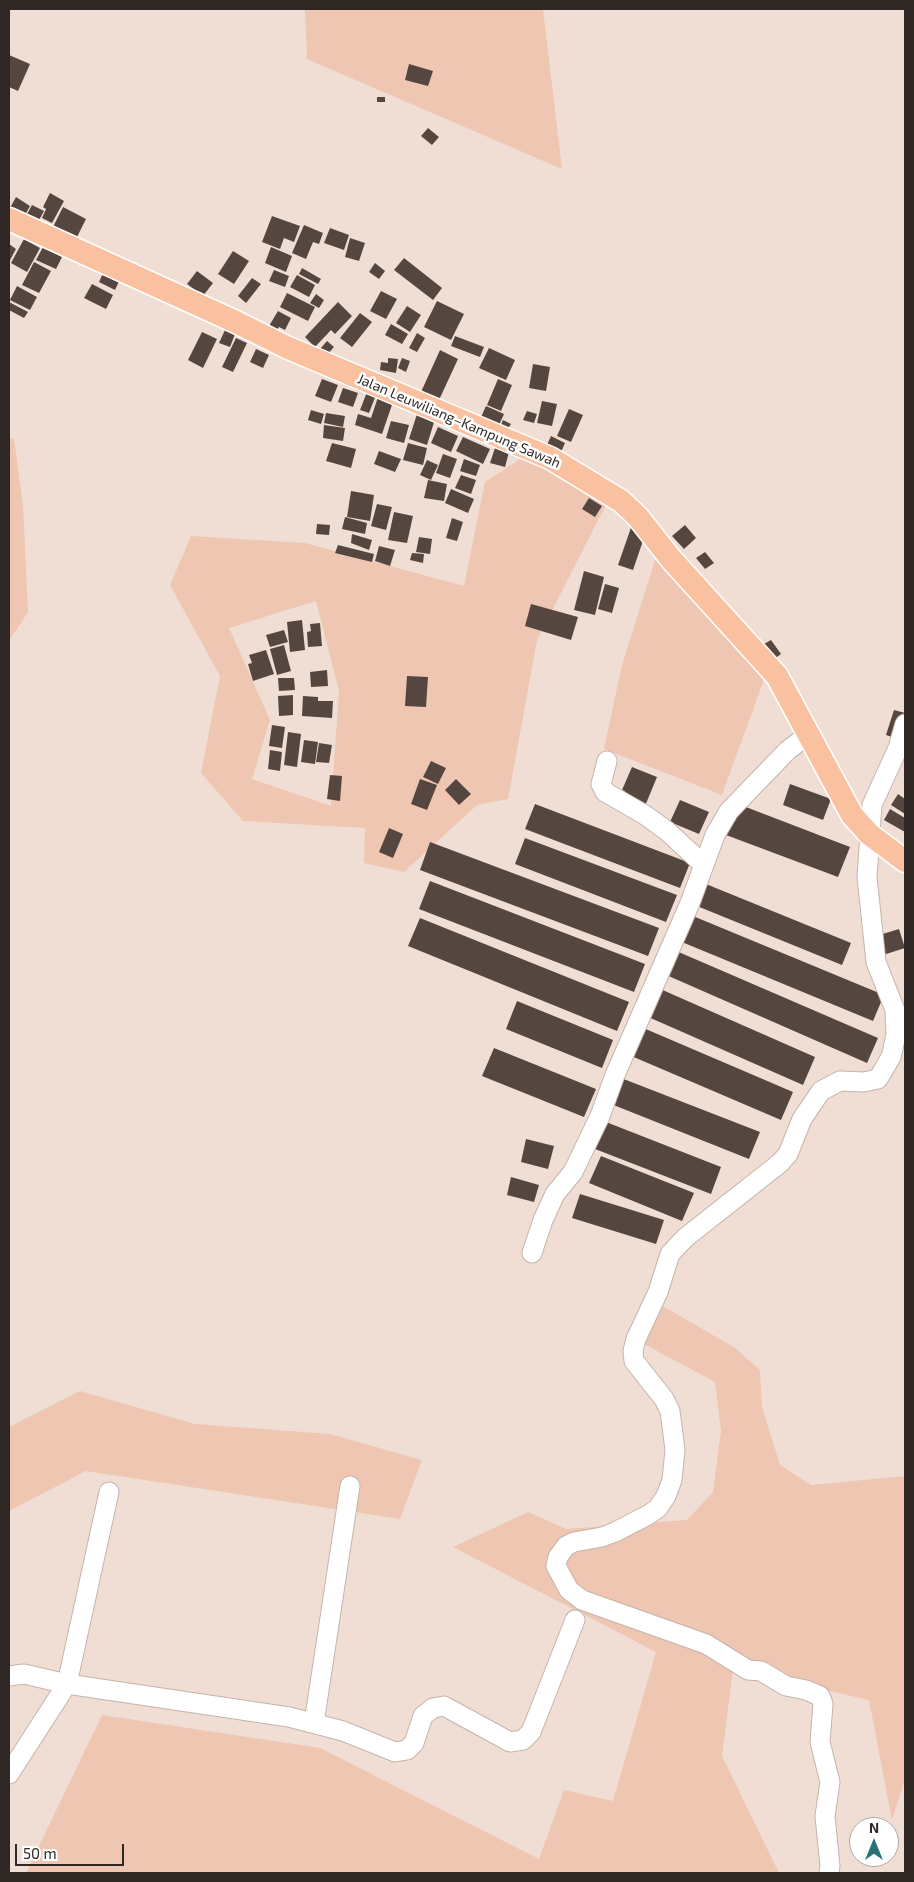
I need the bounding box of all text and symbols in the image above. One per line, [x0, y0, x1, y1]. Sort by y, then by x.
street label: Jalan Leuwiliang–Kampung Sawah [355, 370, 563, 472]
north arrow [849, 1817, 899, 1867]
text: N [869, 1819, 879, 1836]
scale bar [18, 1834, 126, 1866]
text: 50 m [23, 1844, 57, 1862]

